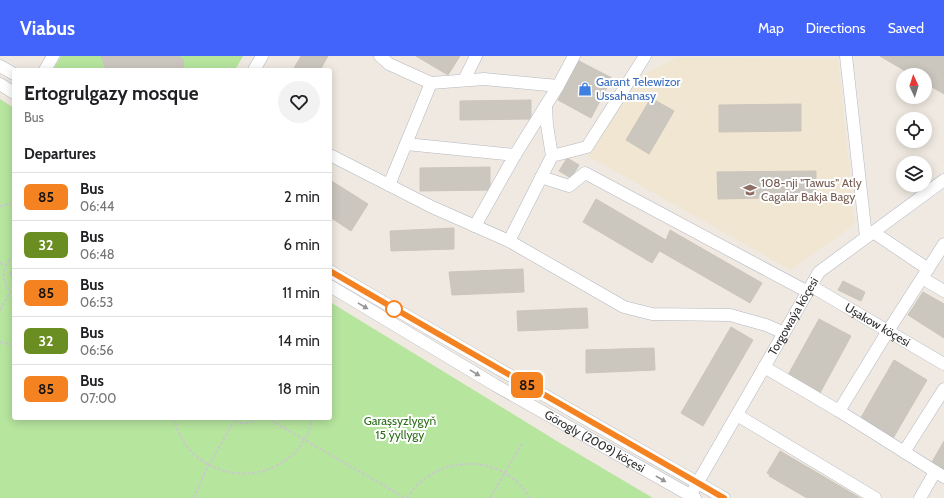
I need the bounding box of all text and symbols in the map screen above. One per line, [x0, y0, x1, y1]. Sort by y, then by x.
text: Viabus [20, 17, 75, 40]
text: Map [758, 19, 784, 37]
text: Directions [806, 19, 866, 37]
text: Saved [888, 19, 924, 37]
north arrow [896, 68, 932, 104]
map controls [896, 68, 932, 192]
place label: Garant Telewizor Ussahanasy [596, 74, 681, 103]
button: heart [278, 81, 320, 123]
shop icon: Garant Telewizor Ussahanasy [577, 81, 593, 97]
text: Ertogrulgazy mosque [24, 82, 198, 105]
text: Bus [24, 109, 44, 125]
button: locate [896, 112, 932, 148]
text: Departures [24, 145, 96, 163]
button: layers [896, 156, 932, 192]
place label: 108-nji "Tawus" Atly Cagalar Bakja Bagy [761, 175, 862, 204]
text: Bus [80, 180, 104, 198]
school or university icon: 108-nji "Tawus" Atly Cagalar Bakja Bagy [742, 182, 758, 198]
text: 85 [38, 188, 54, 206]
text: 2 min [284, 188, 320, 206]
text: 06:44 [80, 198, 114, 214]
text: Bus [80, 228, 104, 246]
text: 32 [39, 236, 53, 254]
text: 6 min [283, 236, 320, 254]
text: 06:48 [80, 246, 115, 262]
street label: Torgowaýa köçesi [764, 275, 821, 358]
text: Bus [80, 276, 104, 294]
text: 85 [38, 284, 54, 302]
text: 11 min [282, 284, 320, 302]
text: 06:53 [80, 294, 113, 310]
unlabelled marker [385, 300, 403, 318]
street label: Uşakow köçesi [842, 300, 913, 350]
one-way arrow [358, 302, 368, 310]
text: Bus [80, 324, 104, 342]
text: 32 [39, 332, 53, 350]
text: 14 min [278, 332, 320, 350]
text: 06:56 [80, 342, 114, 358]
one-way arrow [469, 369, 481, 376]
text: Bus [80, 372, 104, 390]
line badge: 85 [509, 372, 545, 398]
text: 85 [519, 376, 535, 394]
text: 85 [38, 380, 54, 398]
text: 18 min [278, 380, 320, 398]
text: 07:00 [80, 390, 116, 406]
street label: Görogly (2009) köçesi [542, 407, 648, 475]
park label: Garaşsyzlygyň 15 ýyllygy [364, 413, 437, 442]
one-way arrow [655, 475, 667, 482]

